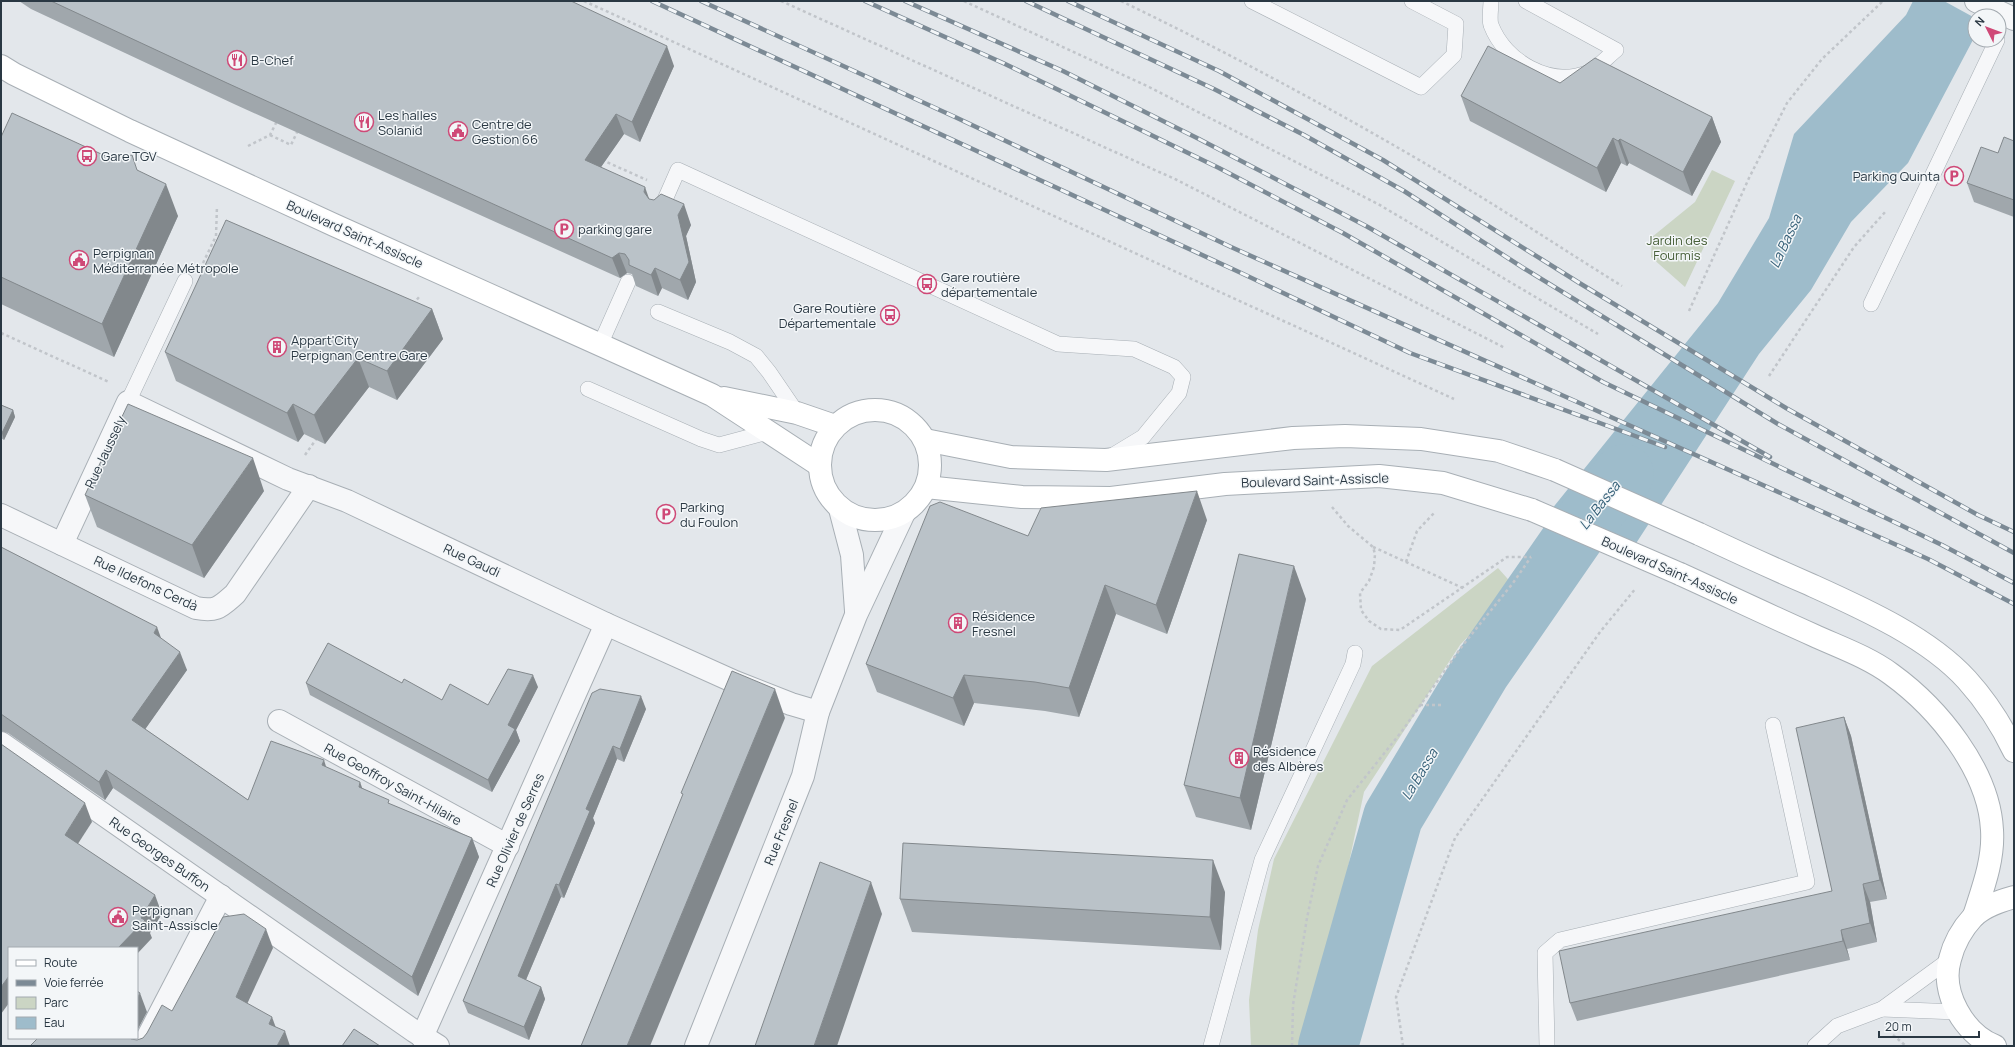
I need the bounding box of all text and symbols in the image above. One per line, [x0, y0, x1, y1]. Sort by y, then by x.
north arrow [1967, 8, 2007, 48]
text: N [1971, 13, 1987, 29]
restaurant icon: B-Chef [226, 49, 248, 71]
place label: B-Chef [251, 51, 294, 69]
place label: Les halles Solanid [378, 106, 437, 139]
restaurant icon: Les halles Solanid [353, 111, 375, 133]
place label: Centre de Gestion 66 [472, 115, 538, 148]
public building icon: Centre de Gestion 66 [447, 120, 469, 142]
bus stop icon: Gare TGV [76, 145, 98, 167]
place label: Gare TGV [101, 147, 157, 165]
parking icon: Parking Quinta [1943, 165, 1965, 187]
place label: Parking Quinta [1853, 167, 1940, 185]
street label: Boulevard Saint-Assiscle [284, 196, 427, 272]
water label: La Bassa [1764, 210, 1806, 271]
parking icon: parking gare [553, 218, 575, 240]
place label: parking gare [578, 220, 653, 238]
park label: Jardin des Fourmis [1647, 231, 1708, 264]
place label: Perpignan Méditerranée Métropole [93, 244, 239, 277]
public building icon: Perpignan Méditerranée Métropole [68, 249, 90, 271]
place label: Gare routière départementale [941, 268, 1038, 301]
bus stop icon: Gare routière départementale [916, 273, 938, 295]
place label: Gare Routière Départementale [779, 299, 876, 332]
bus stop icon: Gare Routière Départementale [879, 304, 901, 326]
place label: Appart'City Perpignan Centre Gare [291, 331, 428, 364]
building icon: Appart'City Perpignan Centre Gare [266, 336, 288, 358]
street label: Rue Jaussely [80, 413, 130, 491]
street label: Boulevard Saint-Assiscle [1241, 468, 1390, 492]
water label: La Bassa [1574, 476, 1625, 533]
place label: Parking du Foulon [680, 498, 738, 531]
parking icon: Parking du Foulon [655, 503, 677, 525]
street label: Boulevard Saint-Assiscle [1599, 532, 1742, 608]
street label: Rue Gaudi [441, 539, 503, 581]
street label: Rue Ildefons Cerdà [91, 551, 201, 615]
place label: Résidence Fresnel [972, 607, 1035, 640]
building icon: Résidence Fresnel [947, 612, 969, 634]
street label: Rue Geoffroy Saint-Hilaire [321, 739, 465, 830]
place label: Résidence des Albères [1253, 742, 1323, 775]
water label: La Bassa [1396, 744, 1442, 803]
building icon: Résidence des Albères [1228, 747, 1250, 769]
street label: Rue Olivier de Serres [482, 770, 548, 890]
street label: Rue Fresnel [760, 796, 802, 868]
street label: Rue Georges Buffon [106, 812, 214, 896]
place label: Perpignan Saint-Assiscle [132, 901, 218, 934]
public building icon: Perpignan Saint-Assiscle [107, 906, 129, 928]
legend [8, 947, 138, 1039]
text: Route [44, 954, 77, 971]
text: Voie ferrée [44, 974, 104, 991]
text: Parc [44, 994, 69, 1011]
scale bar [1879, 1013, 1979, 1039]
text: Eau [44, 1014, 65, 1031]
text: 20 m [1885, 1018, 1912, 1035]

